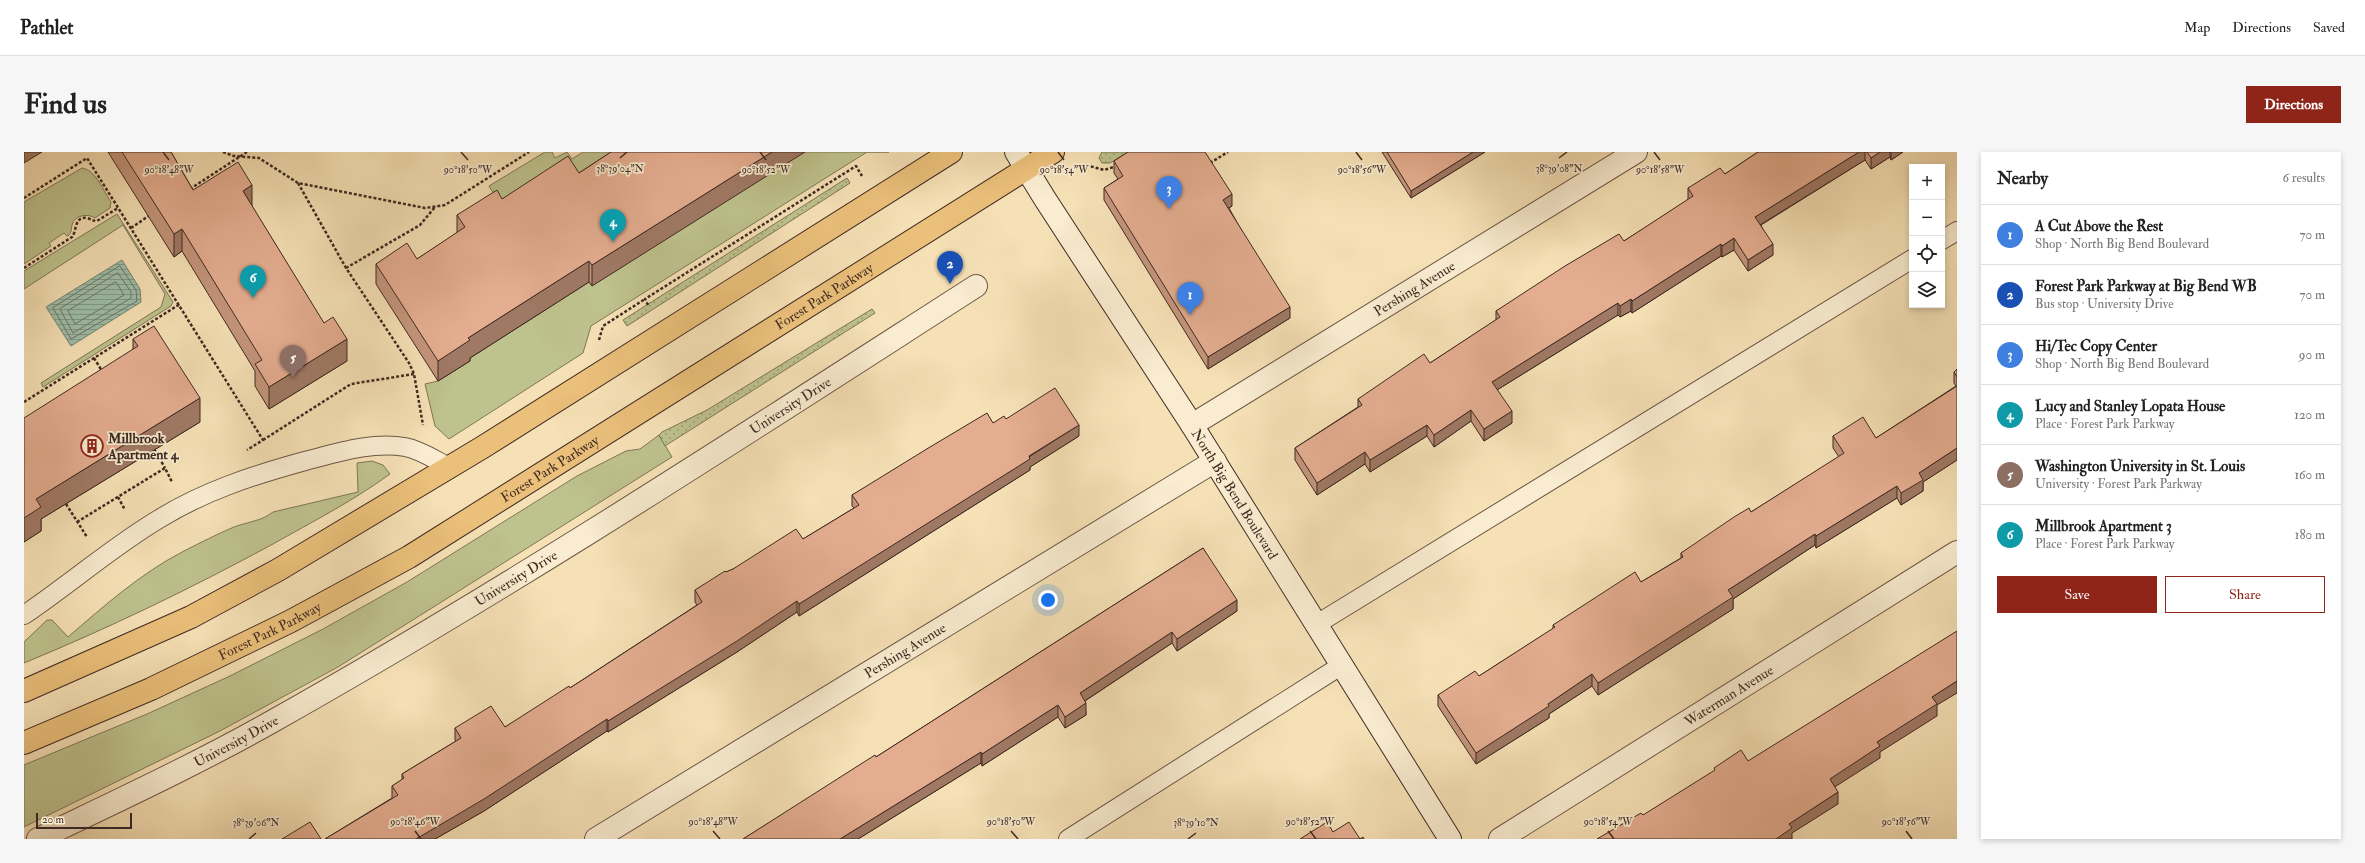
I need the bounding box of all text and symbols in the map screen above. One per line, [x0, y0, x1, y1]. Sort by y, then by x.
text: Pathlet [20, 16, 74, 40]
text: Map [2184, 19, 2210, 36]
text: Directions [2232, 19, 2291, 36]
text: Saved [2313, 19, 2345, 36]
button: Directions [2246, 86, 2341, 123]
text: Find us [24, 87, 107, 122]
text: 38°39'04"N [596, 163, 644, 175]
text: 38°39'08"N [1536, 163, 1582, 175]
text: 90°18'48"W [143, 164, 194, 176]
text: 90°18'50"W [443, 164, 493, 176]
text: 90°18'52"W [741, 164, 791, 176]
text: 90°18'54"W [1039, 164, 1089, 176]
text: 90°18'56"W [1337, 164, 1387, 176]
text: 90°18'58"W [1635, 164, 1685, 176]
map controls [1909, 164, 1945, 308]
button: + [1909, 164, 1945, 200]
text: Nearby [1997, 168, 2048, 189]
text: 6 results [2282, 170, 2325, 186]
pin: 3 [1156, 176, 1182, 209]
button: − [1909, 200, 1945, 236]
pin: 4 [600, 209, 626, 242]
text: A Cut Above the Rest [2035, 217, 2163, 236]
text: 1 [2008, 227, 2012, 243]
text: 70 m [2300, 227, 2325, 243]
button: locate [1909, 236, 1945, 272]
text: Shop · North Big Bend Boulevard [2035, 236, 2209, 252]
pin: 2 [937, 251, 963, 284]
street label: Pershing Avenue [1371, 257, 1458, 320]
street label: Forest Park Parkway [772, 258, 877, 333]
pin: 6 [240, 265, 266, 298]
button: layers [1909, 272, 1945, 308]
text: Forest Park Parkway at Big Bend WB [2035, 277, 2257, 296]
pin: 1 [1177, 282, 1203, 315]
text: 2 [2007, 287, 2013, 303]
text: 70 m [2300, 287, 2325, 303]
text: Bus stop · University Drive [2035, 296, 2174, 312]
text: Hi/Tec Copy Center [2035, 337, 2157, 356]
pin: 5 [280, 345, 306, 378]
text: 3 [2008, 347, 2013, 363]
text: 90 m [2299, 347, 2325, 363]
text: Shop · North Big Bend Boulevard [2035, 356, 2209, 372]
street label: University Drive [746, 373, 834, 438]
text: Lucy and Stanley Lopata House [2035, 397, 2225, 416]
text: 4 [2006, 407, 2014, 423]
text: 120 m [2294, 407, 2325, 423]
text: Place · Forest Park Parkway [2035, 416, 2175, 432]
street label: North Big Bend Boulevard [1188, 426, 1282, 562]
place label: Millbrook Apartment 4 [107, 430, 180, 464]
street label: Forest Park Parkway [497, 431, 603, 506]
building icon: Millbrook Apartment 4 [79, 433, 105, 459]
text: Washington University in St. Louis [2035, 457, 2245, 476]
text: 5 [2007, 467, 2013, 483]
text: 160 m [2294, 467, 2325, 483]
text: University · Forest Park Parkway [2035, 476, 2202, 492]
text: Millbrook Apartment 3 [2035, 517, 2172, 536]
text: 6 [2007, 527, 2013, 543]
text: 180 m [2295, 527, 2325, 543]
text: Place · Forest Park Parkway [2035, 536, 2175, 552]
street label: University Drive [472, 546, 560, 609]
button: Save [1997, 576, 2157, 613]
button: Share [2165, 576, 2325, 613]
your location [1038, 590, 1058, 610]
street label: Forest Park Parkway [215, 598, 325, 664]
street label: Pershing Avenue [861, 619, 949, 682]
street label: Waterman Avenue [1680, 661, 1776, 730]
street label: University Drive [191, 711, 281, 770]
scale bar [36, 811, 132, 830]
text: 20 m [42, 813, 64, 826]
text: 90°18'46"W [389, 816, 441, 828]
text: 90°18'48"W [687, 816, 738, 828]
text: 90°18'50"W [986, 816, 1036, 828]
text: 90°18'52"W [1285, 816, 1335, 828]
text: 90°18'54"W [1583, 816, 1633, 828]
text: 90°18'56"W [1881, 816, 1931, 828]
text: 38°39'06"N [232, 817, 280, 829]
text: 38°39'10"N [1173, 817, 1219, 829]

